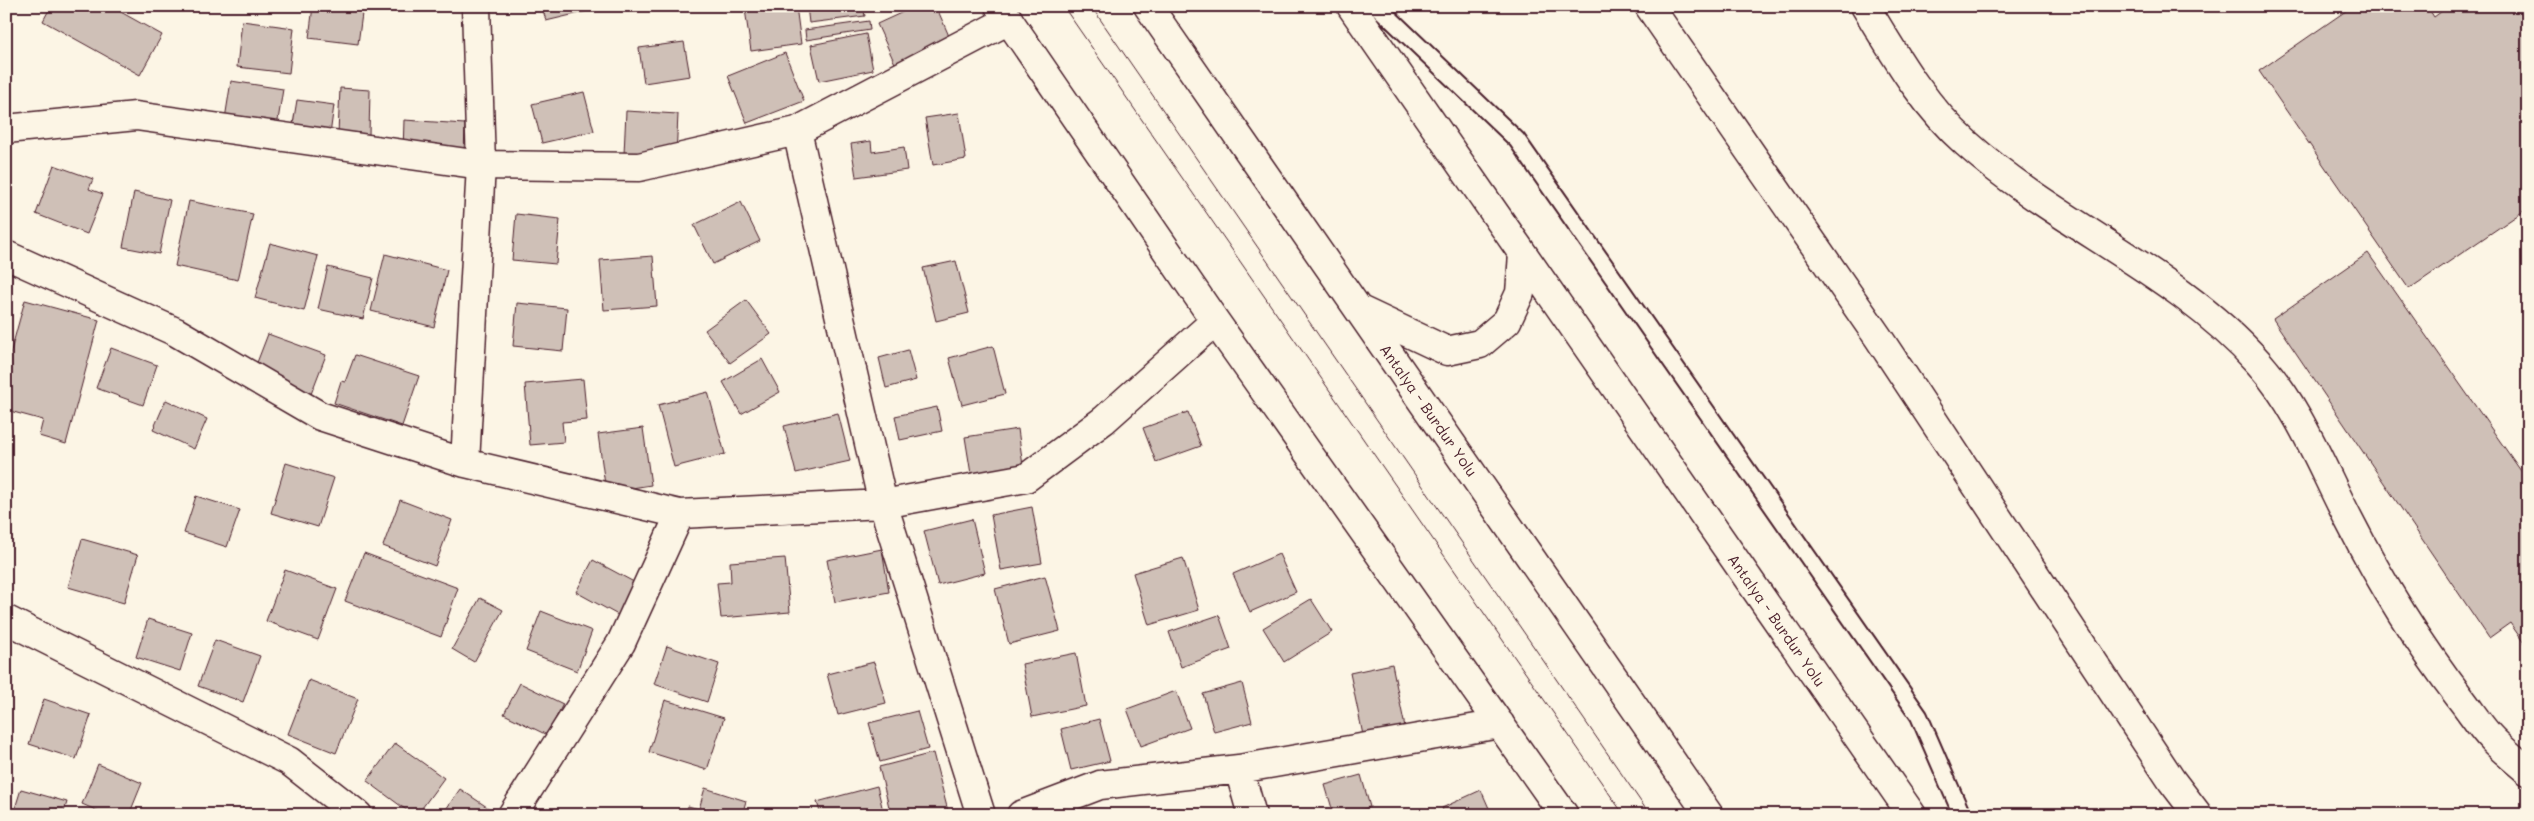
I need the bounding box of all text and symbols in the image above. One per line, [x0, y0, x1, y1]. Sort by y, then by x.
street label: Antalya - Burdur Yolu [1376, 340, 1482, 480]
street label: Antalya - Burdur Yolu [1724, 550, 1830, 690]

